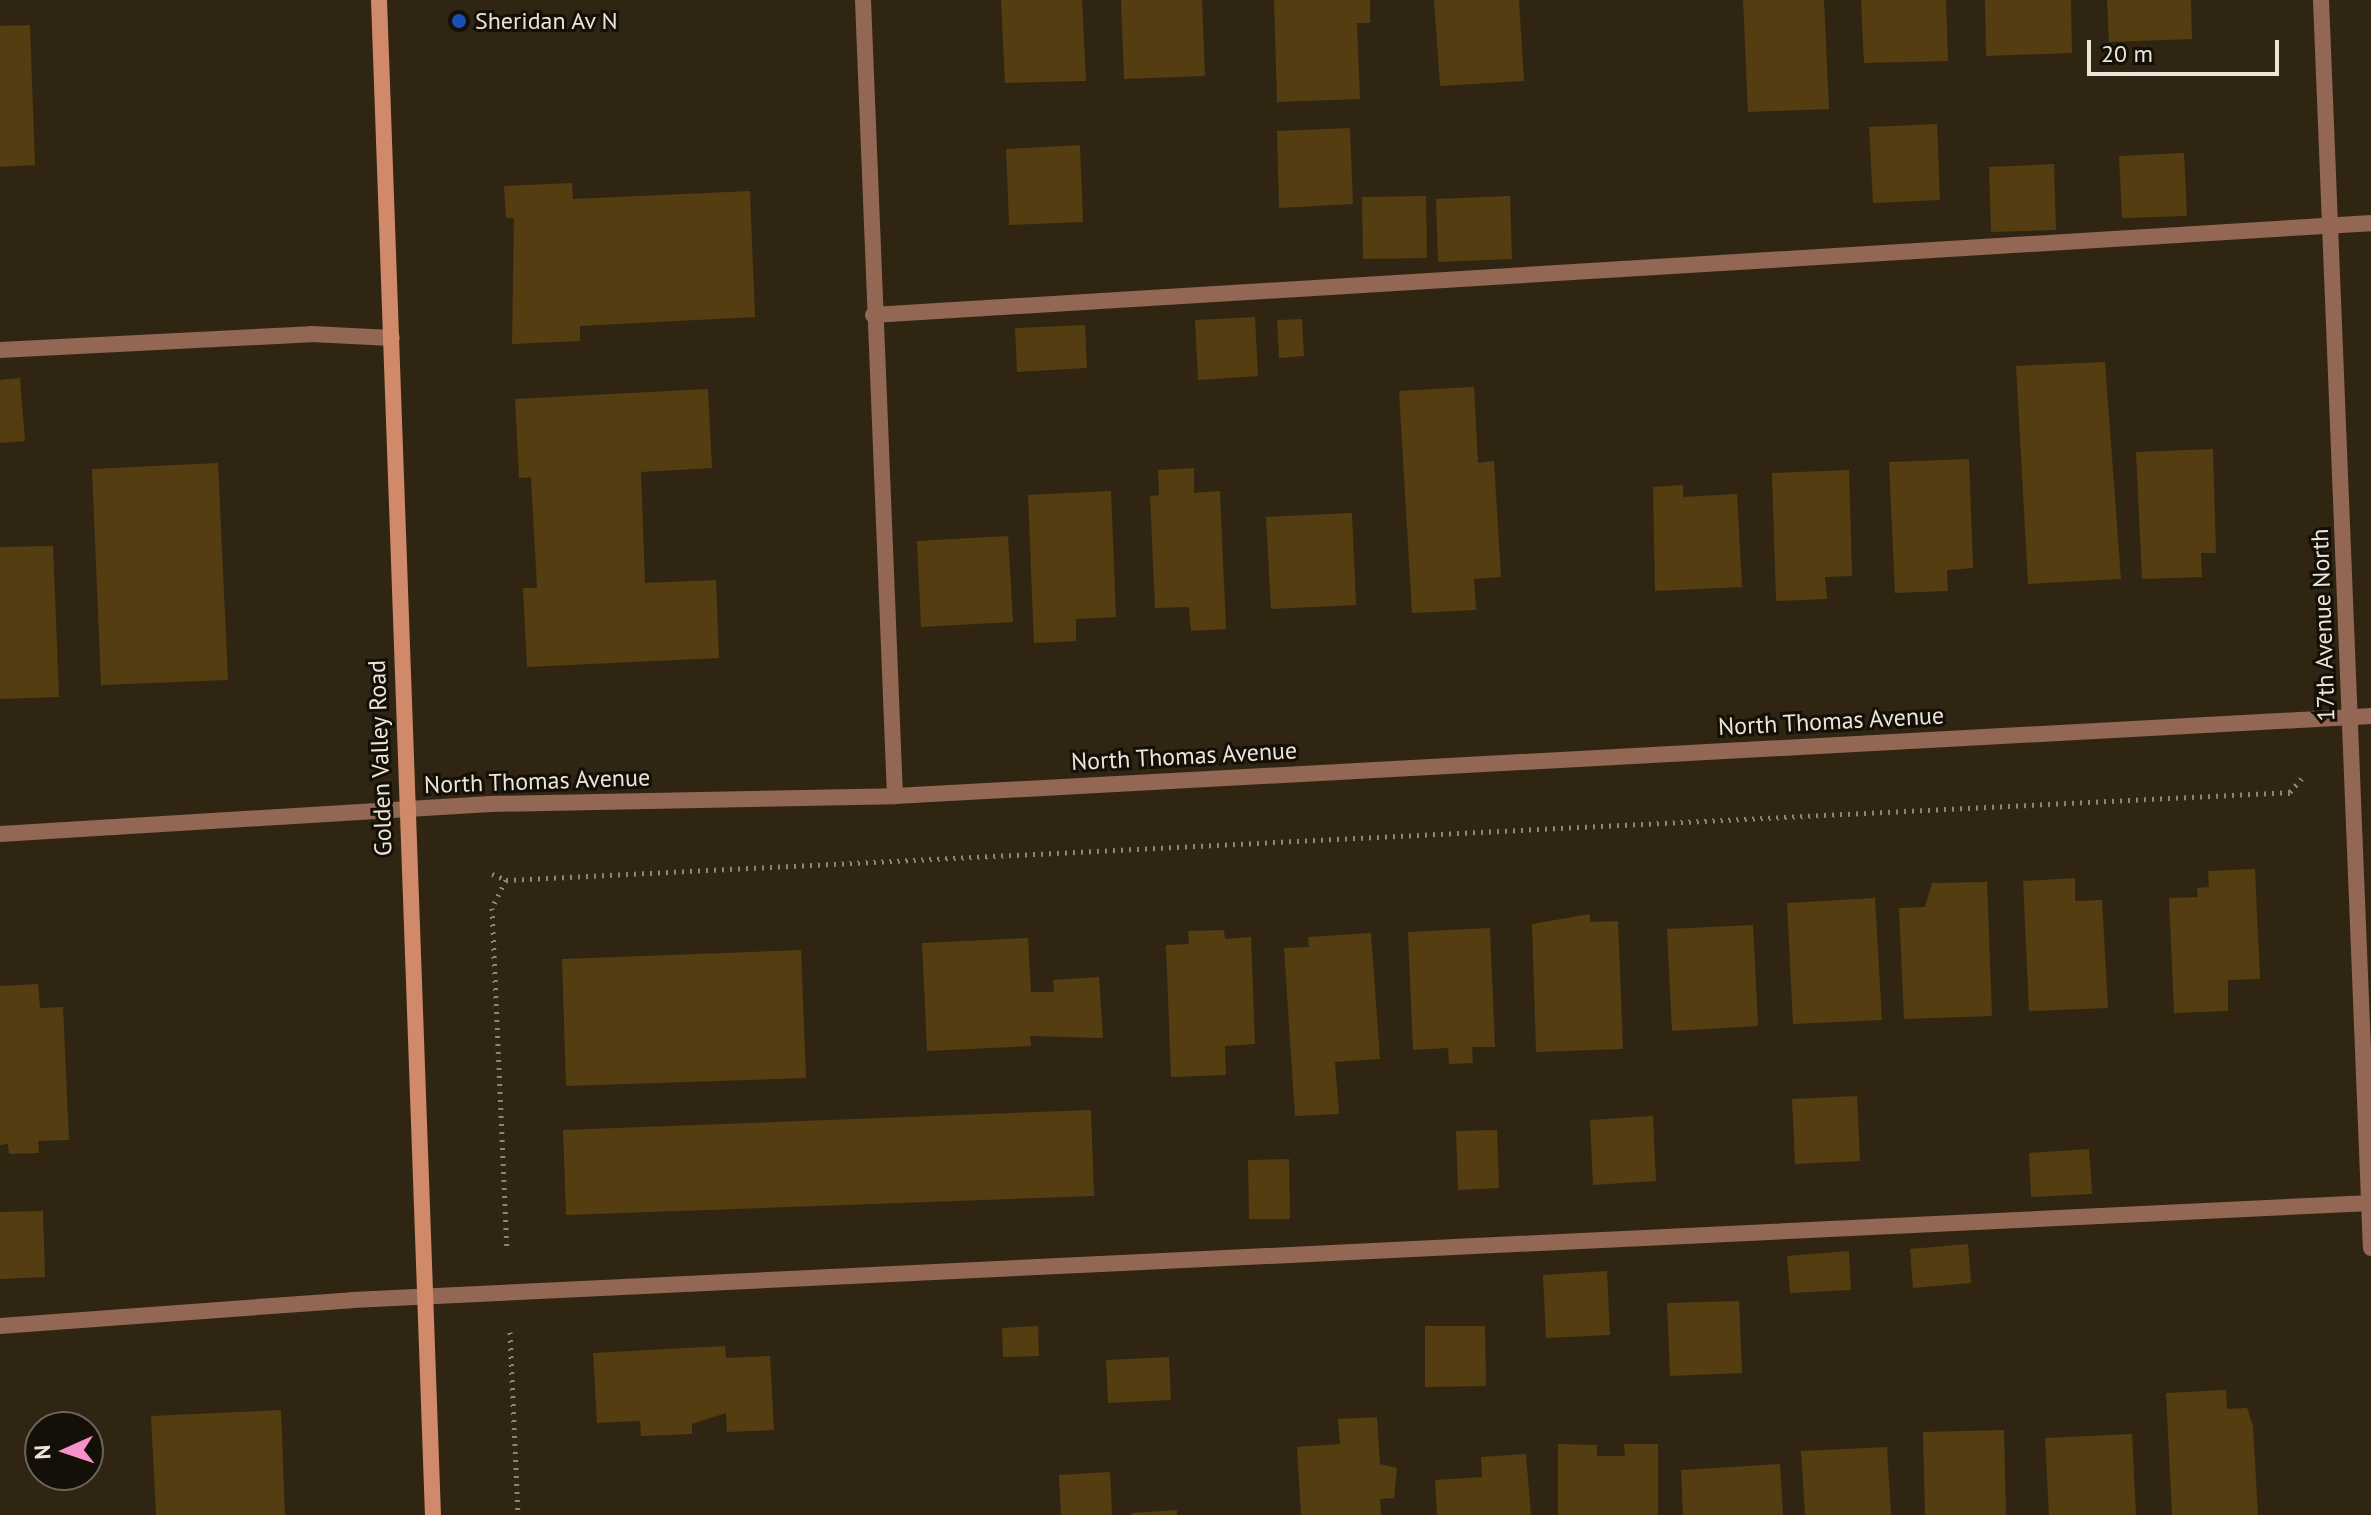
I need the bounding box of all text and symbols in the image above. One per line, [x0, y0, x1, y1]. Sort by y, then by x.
place label: Sheridan Av N [475, 7, 619, 35]
marker: Sheridan Av N [450, 12, 468, 30]
scale bar [2091, 24, 2283, 74]
text: 20 m [2101, 38, 2153, 69]
street label: 17th Avenue North [2305, 528, 2341, 722]
street label: Golden Valley Road [362, 659, 398, 857]
street label: North Thomas Avenue [1717, 701, 1945, 741]
street label: North Thomas Avenue [1070, 736, 1298, 776]
street label: North Thomas Avenue [423, 763, 651, 799]
north arrow [24, 1411, 104, 1491]
text: N [28, 1444, 56, 1460]

